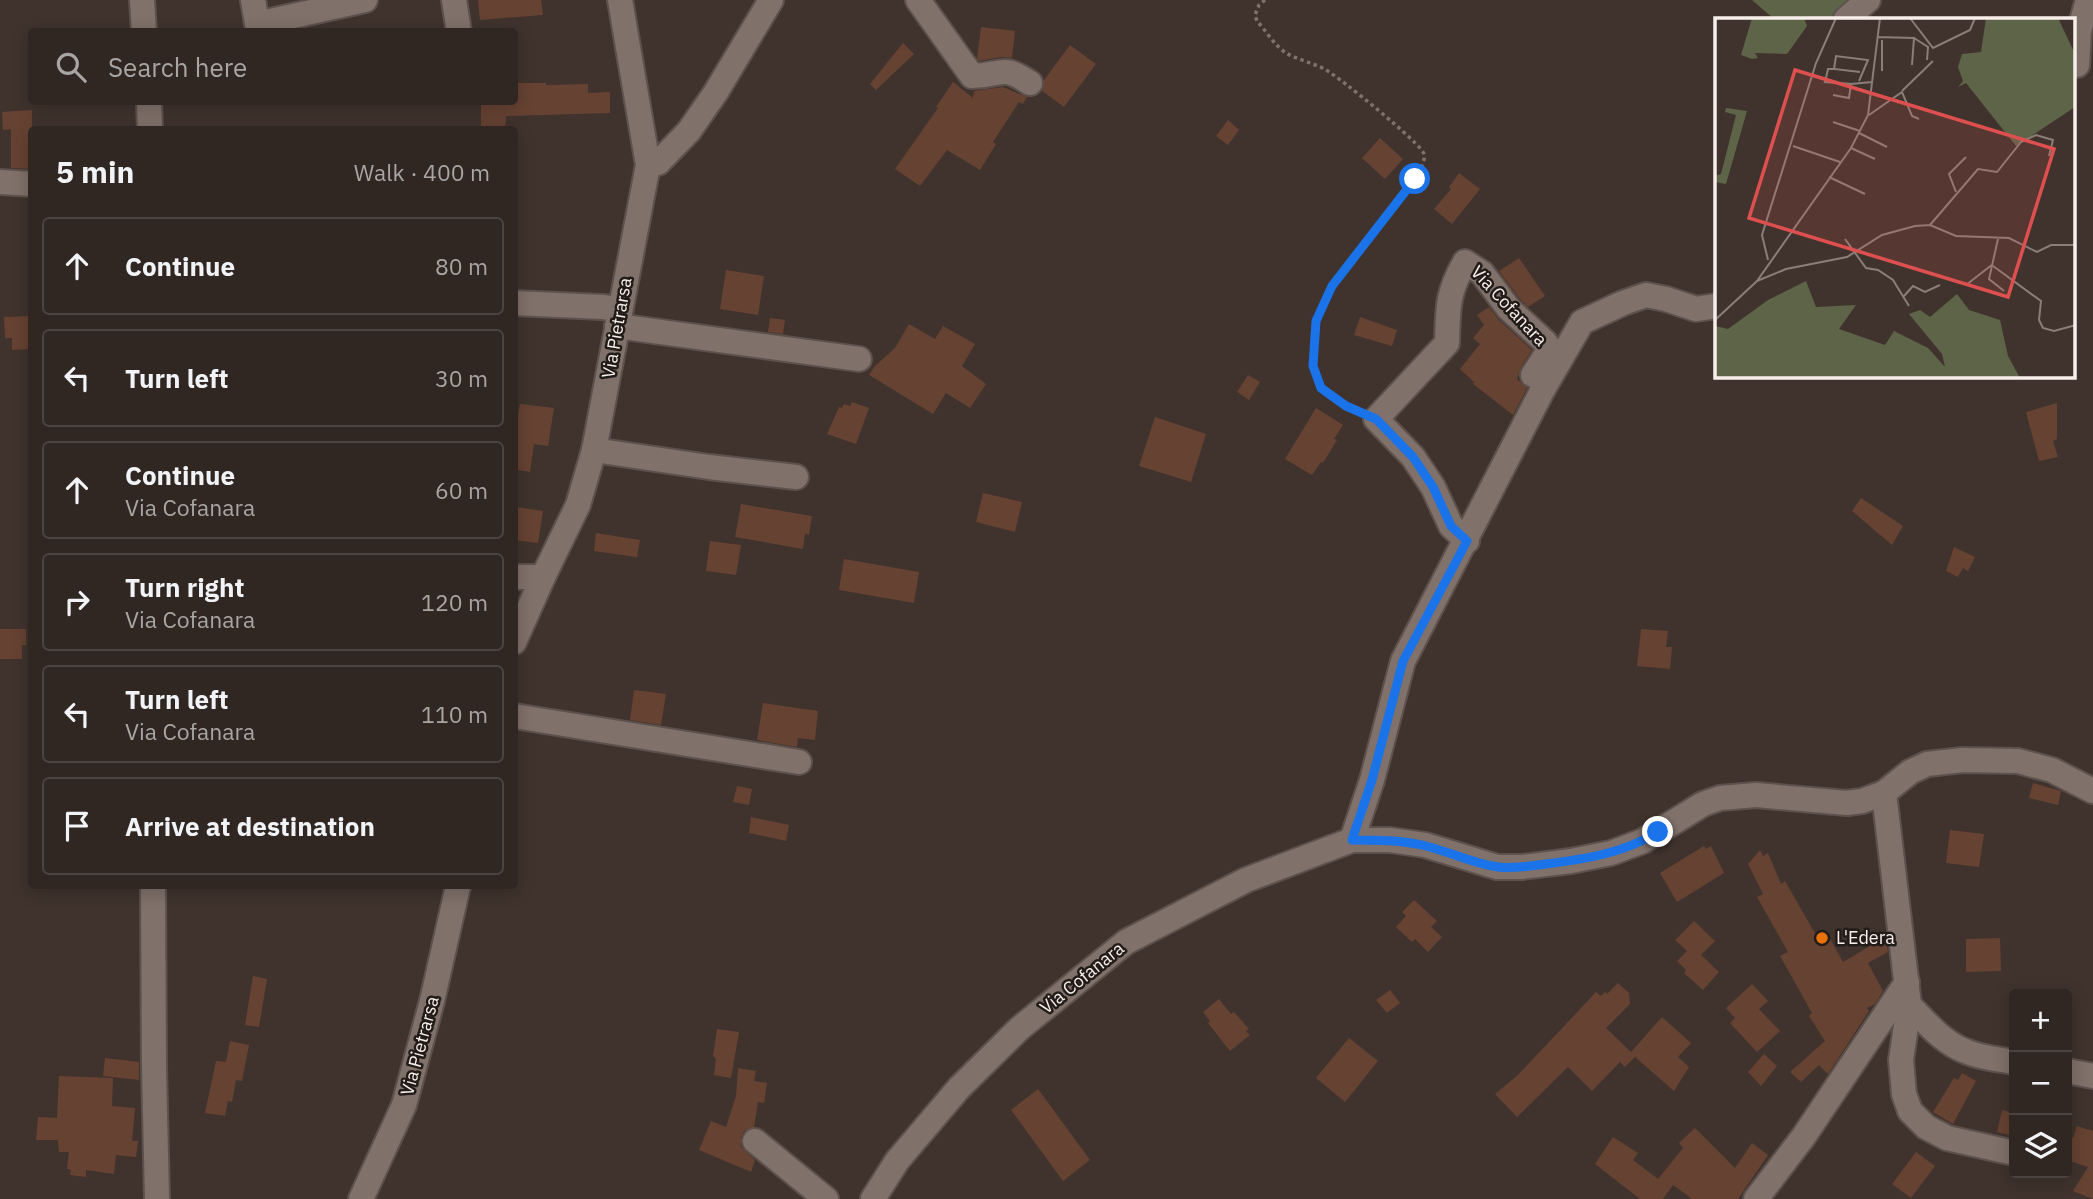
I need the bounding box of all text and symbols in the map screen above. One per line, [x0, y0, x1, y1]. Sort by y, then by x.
inset map [1715, 18, 2076, 378]
search box [28, 28, 518, 105]
icon: search [52, 48, 90, 86]
text: Search here [108, 50, 247, 84]
text: 5 min [56, 152, 134, 191]
text: Walk · 400 m [354, 157, 490, 187]
route start [1399, 163, 1430, 194]
icon: ahead [58, 247, 96, 285]
text: Continue [125, 249, 235, 283]
text: 80 m [435, 251, 488, 281]
street label: Via Cofanara [1466, 261, 1553, 351]
street label: Via Pietrarsa [596, 275, 637, 380]
icon: left [58, 359, 96, 397]
text: Turn left [125, 361, 228, 395]
text: 30 m [435, 363, 488, 393]
text: Continue [125, 458, 235, 492]
icon: ahead [58, 471, 96, 509]
text: 60 m [435, 475, 488, 505]
text: Via Cofanara [125, 492, 255, 522]
text: Turn right [125, 570, 244, 604]
icon: right [58, 583, 96, 621]
text: 120 m [421, 587, 488, 617]
text: Via Cofanara [125, 604, 255, 634]
text: Turn left [125, 682, 228, 716]
icon: left [58, 695, 96, 733]
text: 110 m [421, 699, 488, 729]
text: Via Cofanara [125, 716, 255, 746]
icon: arrive [58, 807, 96, 845]
text: Arrive at destination [125, 809, 375, 843]
route end [1642, 816, 1673, 847]
place label: L'Edera [1836, 926, 1895, 949]
marker: L'Edera [1814, 930, 1830, 946]
street label: Via Cofanara [1035, 936, 1129, 1019]
map controls [2009, 989, 2072, 1178]
button: + [2009, 989, 2072, 1052]
street label: Via Pietrarsa [395, 993, 444, 1098]
button: − [2009, 1052, 2072, 1115]
button: layers [2009, 1115, 2072, 1178]

